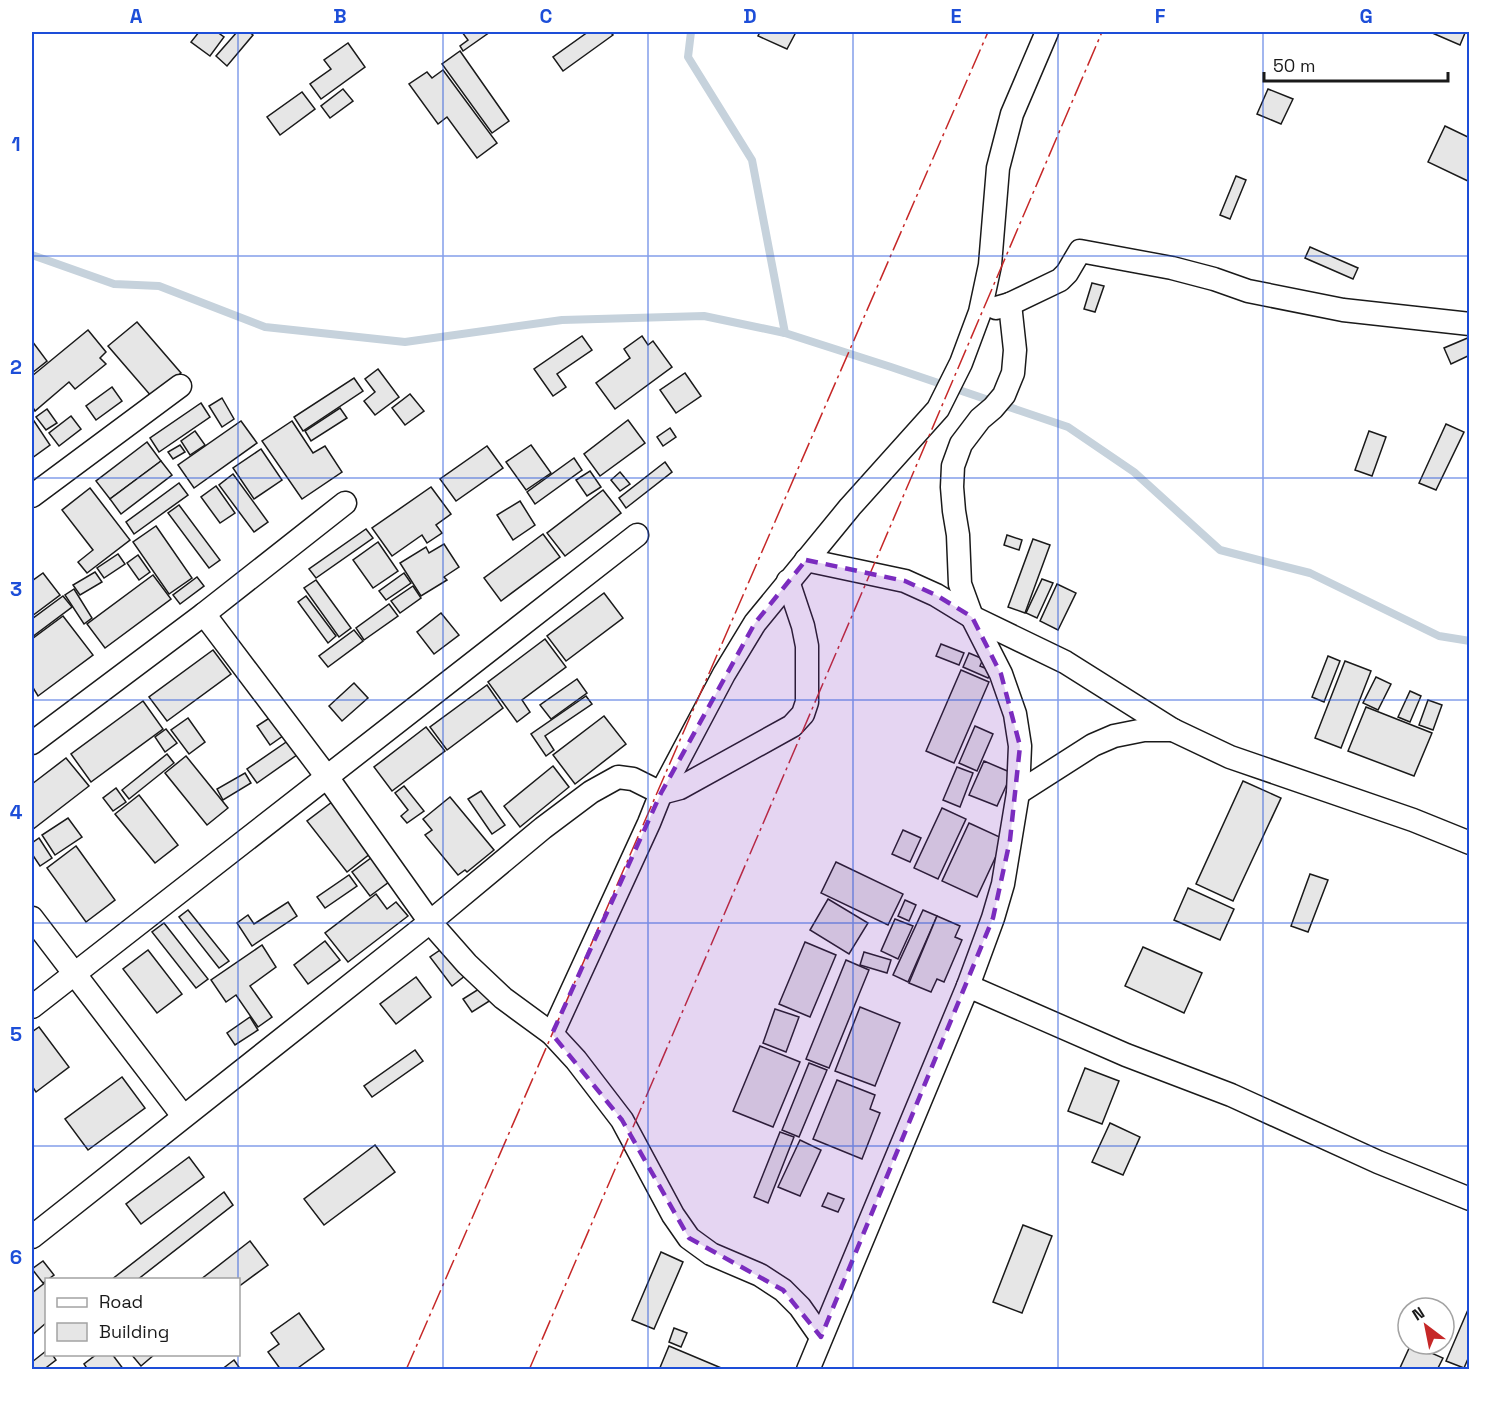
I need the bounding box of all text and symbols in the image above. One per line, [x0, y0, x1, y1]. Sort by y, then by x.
text: A [130, 3, 143, 29]
text: B [333, 3, 347, 29]
text: C [540, 3, 553, 29]
text: D [743, 3, 757, 29]
text: E [950, 3, 962, 29]
text: F [1155, 3, 1166, 29]
text: G [1359, 3, 1373, 29]
scale bar [1264, 45, 1448, 83]
text: 50 m [1273, 54, 1315, 77]
text: 1 [11, 131, 21, 157]
text: 2 [10, 354, 22, 380]
text: 3 [10, 576, 22, 602]
text: 4 [10, 799, 23, 825]
text: 5 [10, 1021, 22, 1047]
text: 6 [10, 1244, 22, 1270]
legend [45, 1278, 240, 1356]
text: Road [99, 1290, 143, 1313]
north arrow [1396, 1296, 1456, 1356]
text: N [1408, 1302, 1428, 1325]
text: Building [99, 1320, 169, 1343]

